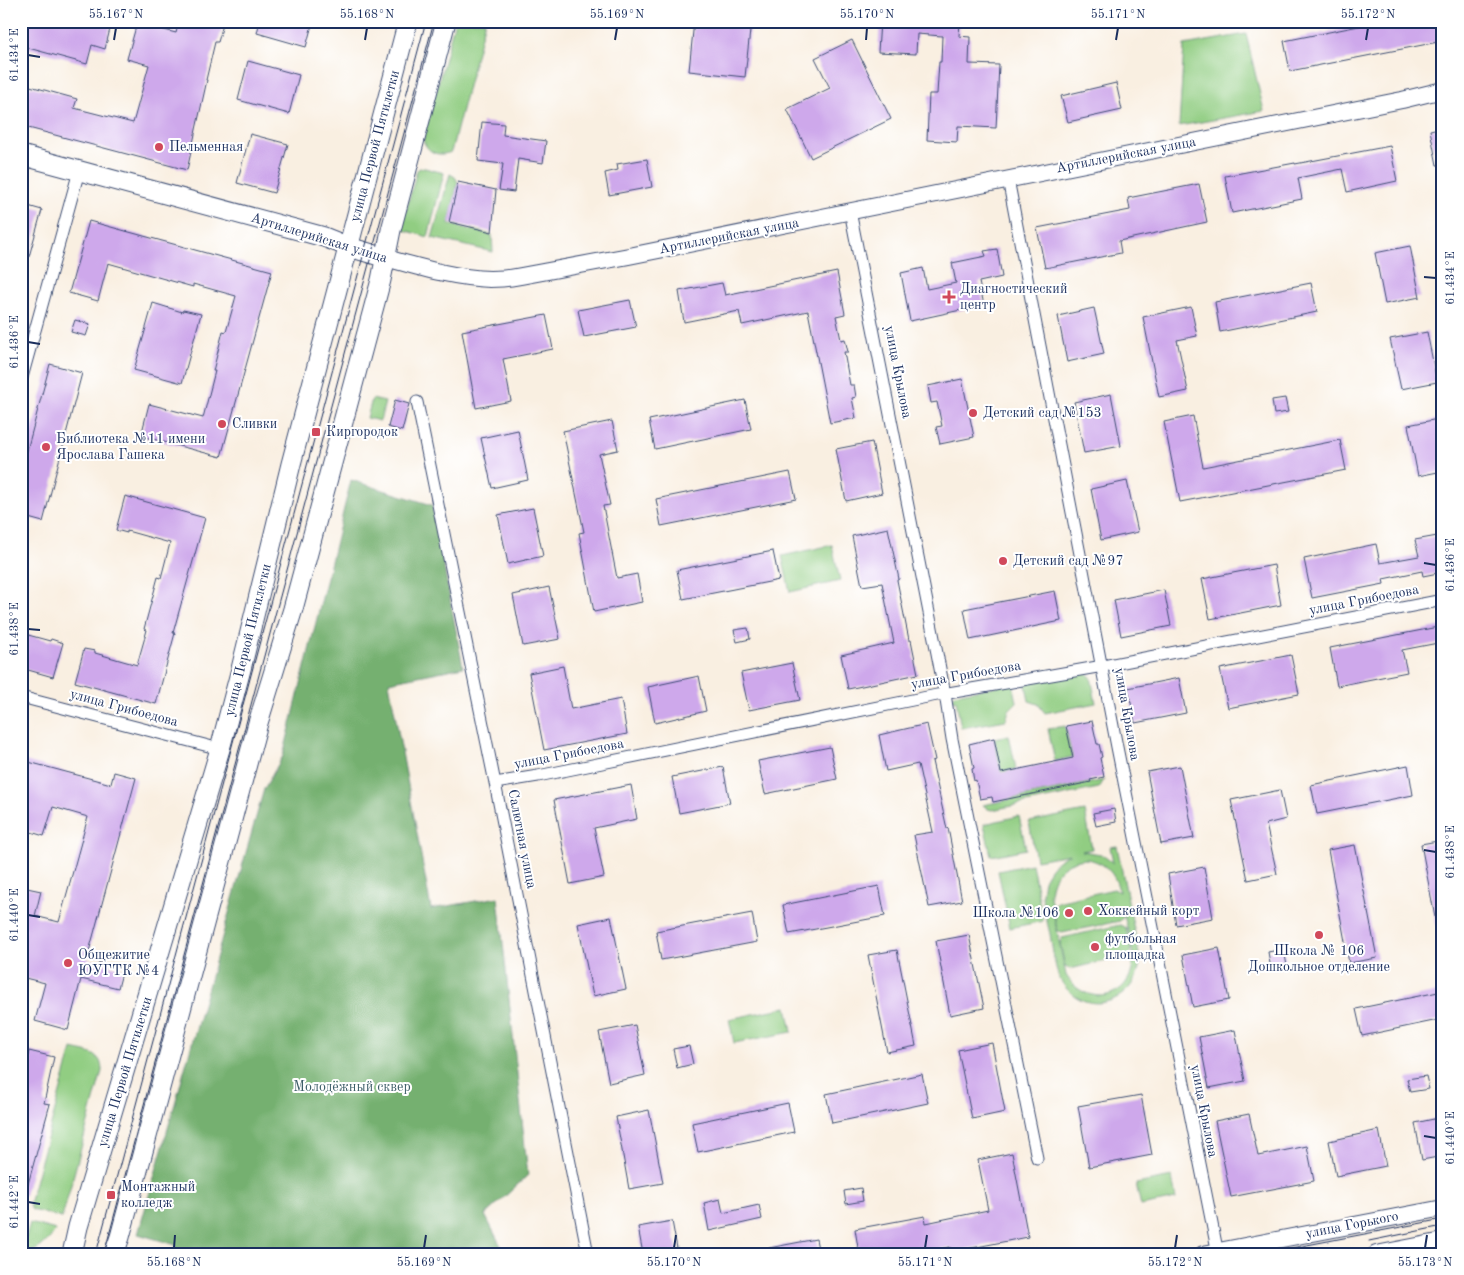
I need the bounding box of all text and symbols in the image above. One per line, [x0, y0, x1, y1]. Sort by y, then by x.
text: 55.167°N [89, 8, 143, 21]
text: 55.168°N [340, 8, 394, 21]
text: 55.169°N [590, 8, 644, 21]
text: 55.170°N [840, 8, 894, 21]
text: 55.171°N [1091, 8, 1145, 21]
text: 55.172°N [1341, 8, 1395, 21]
text: 61.434°E [9, 28, 21, 82]
street label: улица Первой Пятилетки [348, 69, 402, 223]
street label: Артиллерийская улица [1055, 135, 1197, 175]
place label: Пельменная [169, 140, 243, 154]
marker: Пельменная [153, 141, 165, 153]
street label: Артиллерийская улица [249, 211, 389, 265]
street label: Артиллерийская улица [658, 216, 800, 256]
text: 61.434°E [1445, 251, 1457, 305]
place label: Диагностический центр [960, 282, 1067, 312]
marker: Диагностический центр [942, 290, 956, 304]
text: 61.436°E [9, 315, 21, 369]
street label: улица Крылова [882, 324, 914, 420]
place label: Детский сад №153 [983, 406, 1102, 420]
marker: Детский сад №153 [967, 407, 979, 419]
place label: Сливки [232, 417, 277, 431]
marker: Сливки [216, 418, 228, 430]
place label: Киргородок [326, 425, 398, 439]
marker: Киргородок [310, 426, 322, 438]
place label: Библиотека №11 имени Ярослава Гашека [56, 432, 205, 462]
marker: Библиотека №11 имени Ярослава Гашека [40, 441, 52, 453]
text: 61.436°E [1445, 538, 1457, 592]
place label: Детский сад №97 [1013, 554, 1124, 568]
marker: Детский сад №97 [997, 555, 1009, 567]
street label: улица Первой Пятилетки [222, 562, 274, 718]
street label: улица Грибоедова [1308, 582, 1420, 617]
text: 61.438°E [9, 602, 21, 656]
street label: улица Грибоедова [910, 658, 1022, 692]
street label: улица Крылова [1112, 666, 1142, 762]
street label: улица Грибоедова [68, 687, 180, 729]
street label: улица Грибоедова [513, 736, 625, 771]
street label: Салютная улица [506, 788, 539, 890]
text: 61.438°E [1445, 825, 1457, 879]
text: 61.440°E [9, 888, 21, 942]
place label: Хоккейный корт [1098, 904, 1200, 918]
marker: Хоккейный корт [1082, 905, 1094, 917]
place label: Школа №106 [972, 906, 1059, 920]
marker: Школа №106 [1063, 907, 1075, 919]
marker: Школа № 106 Дошкольное отделение [1313, 929, 1325, 941]
place label: футбольная площадка [1105, 932, 1177, 962]
marker: футбольная площадка [1089, 941, 1101, 953]
place label: Школа № 106 Дошкольное отделение [1248, 944, 1390, 974]
place label: Общежитие ЮУГТК №4 [78, 948, 159, 978]
marker: Общежитие ЮУГТК №4 [62, 957, 74, 969]
street label: улица Первой Пятилетки [95, 995, 155, 1149]
street label: улица Крылова [1188, 1063, 1220, 1159]
park label: Молодёжный сквер [293, 1080, 411, 1094]
text: 61.440°E [1445, 1111, 1457, 1165]
text: 61.442°E [9, 1175, 21, 1229]
place label: Монтажный колледж [121, 1180, 195, 1210]
marker: Монтажный колледж [105, 1189, 117, 1201]
street label: улица Горького [1304, 1209, 1400, 1241]
text: 55.168°N [147, 1256, 201, 1269]
text: 55.169°N [397, 1256, 451, 1269]
text: 55.170°N [647, 1256, 701, 1269]
text: 55.171°N [898, 1256, 952, 1269]
text: 55.172°N [1148, 1256, 1202, 1269]
text: 55.173°N [1398, 1256, 1452, 1269]

